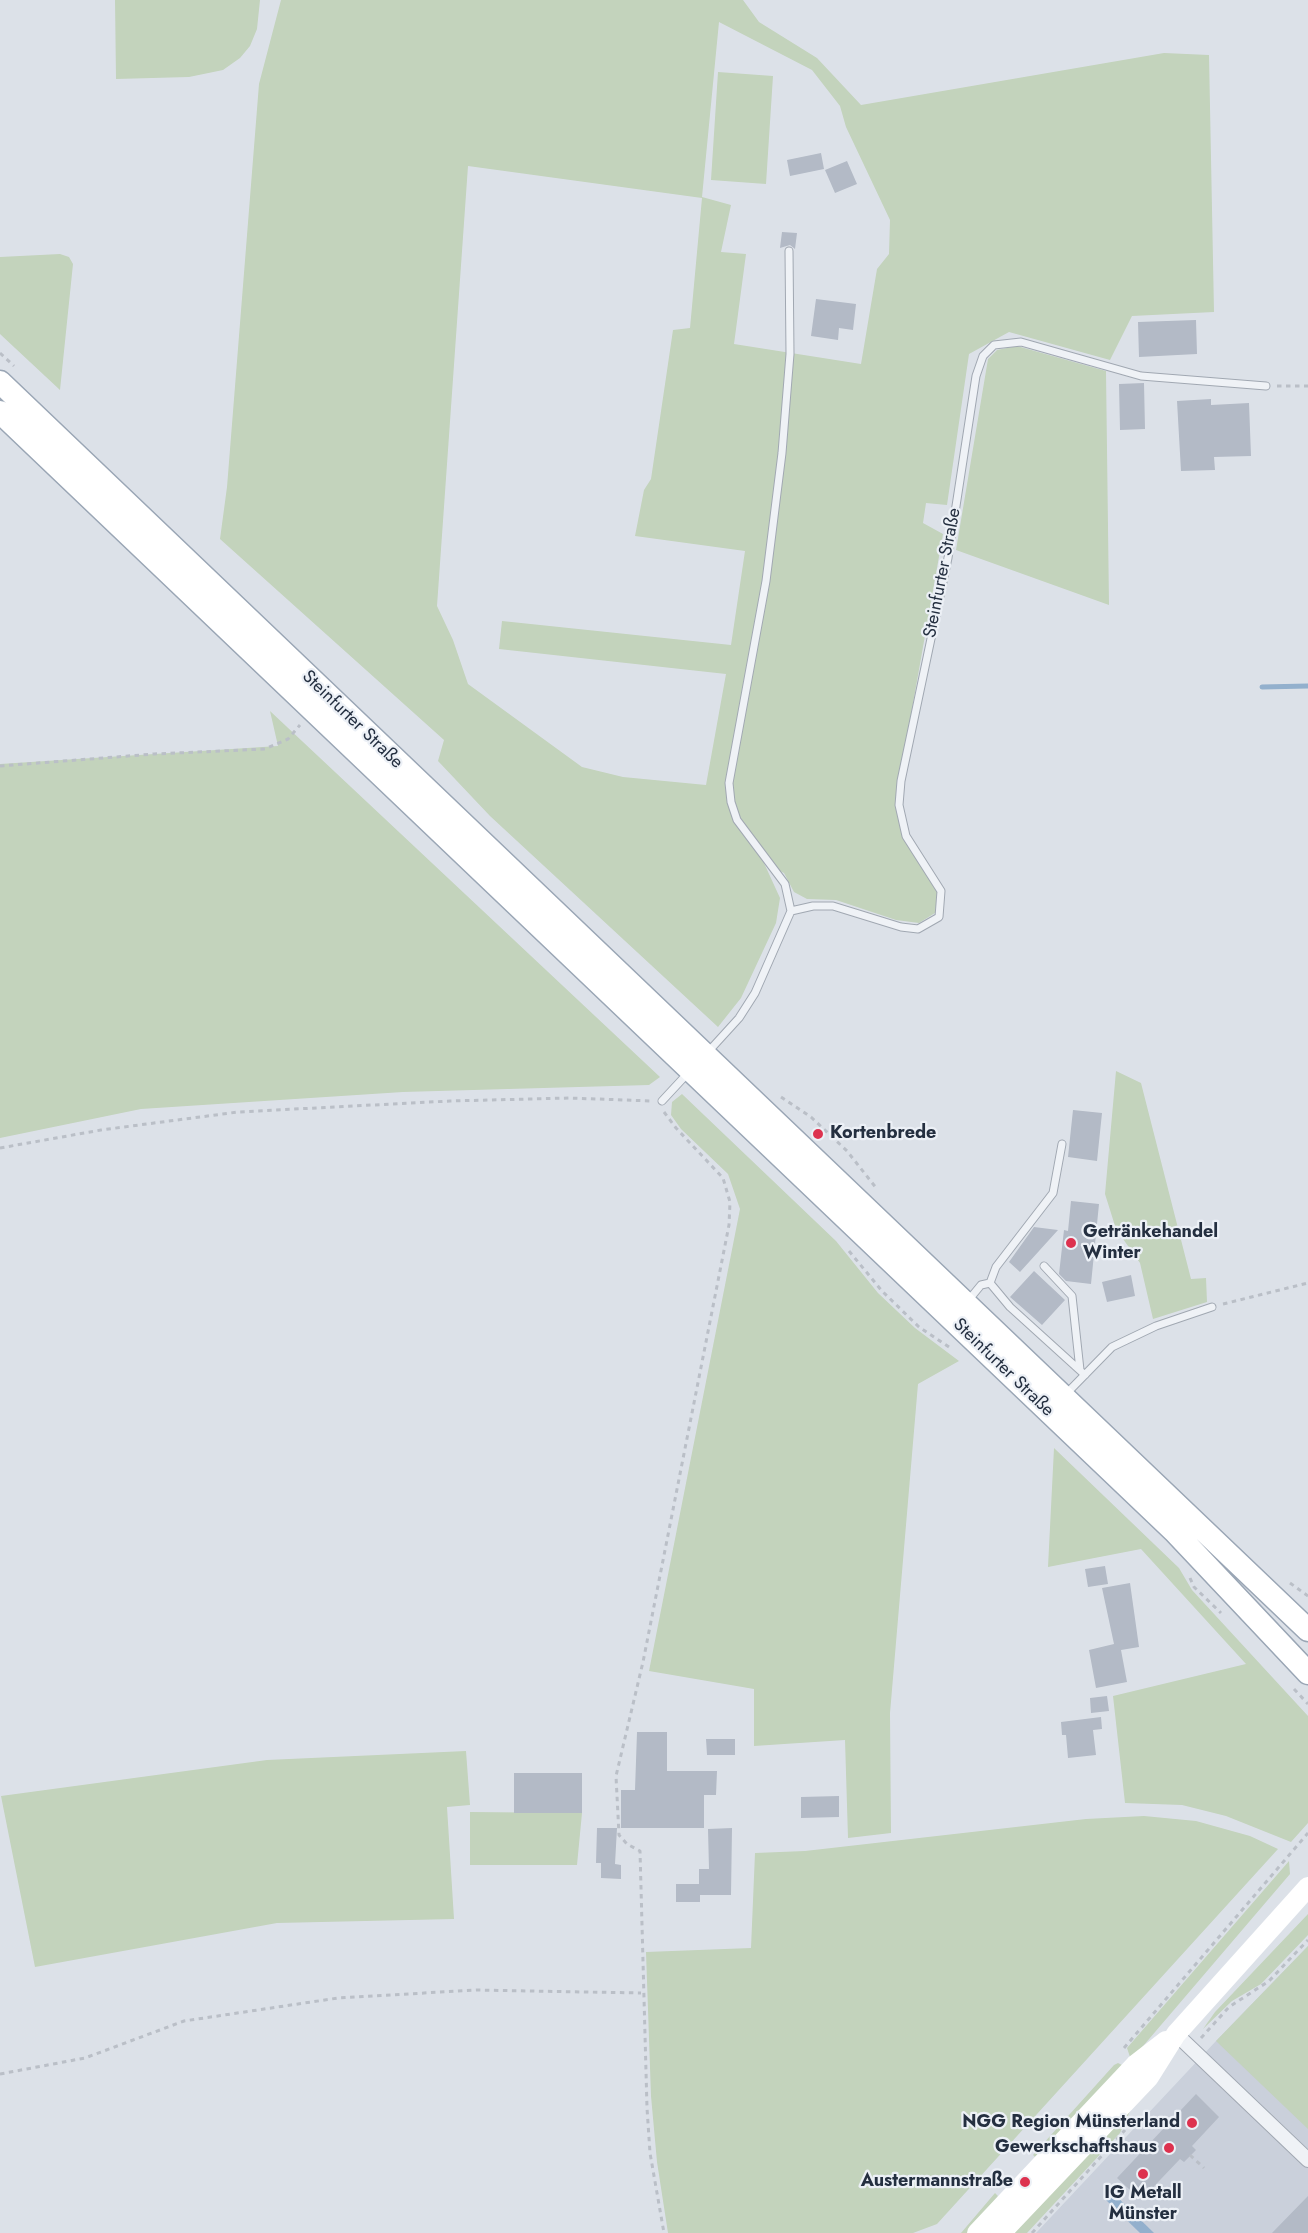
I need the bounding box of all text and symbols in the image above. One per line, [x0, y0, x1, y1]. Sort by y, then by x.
street label: Steinfurter Straße [920, 506, 966, 640]
street label: Steinfurter Straße [297, 666, 407, 774]
place label: Kortenbrede [830, 1123, 936, 1145]
marker: Kortenbrede [811, 1127, 825, 1141]
place label: Getränkehandel Winter [1083, 1222, 1218, 1264]
marker: Getränkehandel Winter [1064, 1236, 1078, 1250]
street label: Steinfurter Straße [948, 1314, 1058, 1422]
place label: NGG Region Münsterland [962, 2112, 1180, 2134]
marker: NGG Region Münsterland [1185, 2116, 1199, 2130]
place label: Gewerkschaftshaus [995, 2137, 1157, 2159]
marker: Gewerkschaftshaus [1162, 2141, 1176, 2155]
marker: IG Metall Münster [1136, 2167, 1150, 2181]
place label: Austermannstraße [861, 2171, 1013, 2193]
marker: Austermannstraße [1018, 2175, 1032, 2189]
place label: IG Metall Münster [1104, 2183, 1182, 2226]

